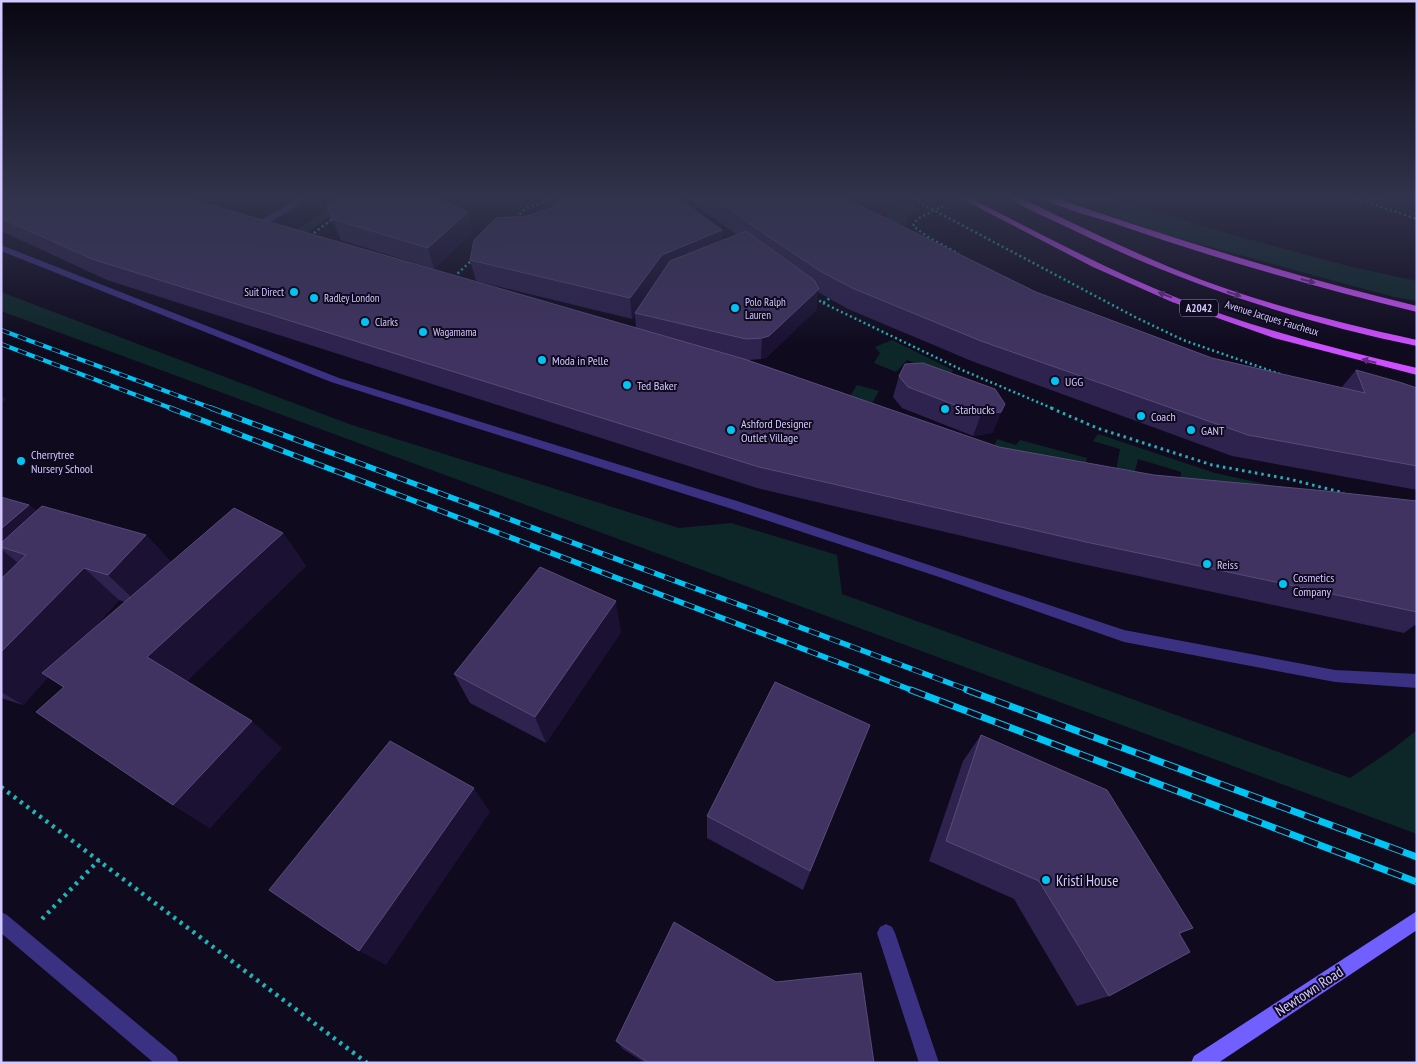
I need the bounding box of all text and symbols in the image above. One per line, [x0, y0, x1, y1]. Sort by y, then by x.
one-way arrow [1301, 278, 1316, 286]
place label: Suit Direct [244, 285, 284, 299]
marker: Suit Direct [288, 286, 300, 298]
place label: Radley London [324, 291, 380, 305]
one-way arrow [1157, 291, 1172, 298]
one-way arrow [1226, 291, 1241, 298]
marker: Radley London [308, 292, 320, 304]
place label: Polo Ralph Lauren [745, 295, 786, 322]
street label: Avenue Jacques Faucheux [1223, 297, 1321, 339]
road number: A2042 [1180, 300, 1218, 316]
marker: Polo Ralph Lauren [729, 302, 741, 314]
place label: Clarks [375, 315, 398, 329]
marker: Clarks [359, 316, 371, 328]
place label: Wagamama [433, 325, 477, 339]
marker: Wagamama [417, 326, 429, 338]
place label: Moda in Pelle [552, 353, 608, 368]
marker: Moda in Pelle [536, 354, 548, 366]
one-way arrow [1362, 356, 1377, 364]
place label: UGG [1065, 374, 1083, 389]
marker: UGG [1049, 375, 1061, 387]
place label: Ted Baker [637, 378, 678, 393]
marker: Ted Baker [621, 379, 633, 391]
place label: Starbucks [955, 402, 995, 417]
marker: Starbucks [939, 403, 951, 415]
place label: Coach [1151, 409, 1176, 424]
marker: Coach [1135, 410, 1147, 422]
place label: Ashford Designer Outlet Village [741, 416, 813, 445]
place label: GANT [1201, 423, 1225, 438]
marker: Ashford Designer Outlet Village [725, 424, 737, 436]
marker: GANT [1185, 424, 1197, 436]
place label: Cherrytree Nursery School [31, 447, 93, 476]
marker: Cherrytree Nursery School [15, 455, 27, 467]
place label: Reiss [1217, 557, 1238, 572]
marker: Reiss [1201, 558, 1213, 570]
place label: Cosmetics Company [1293, 570, 1334, 599]
marker: Cosmetics Company [1277, 578, 1289, 590]
place label: Kristi House [1056, 871, 1118, 890]
marker: Kristi House [1040, 874, 1052, 886]
street label: Newtown Road [1271, 962, 1347, 1020]

